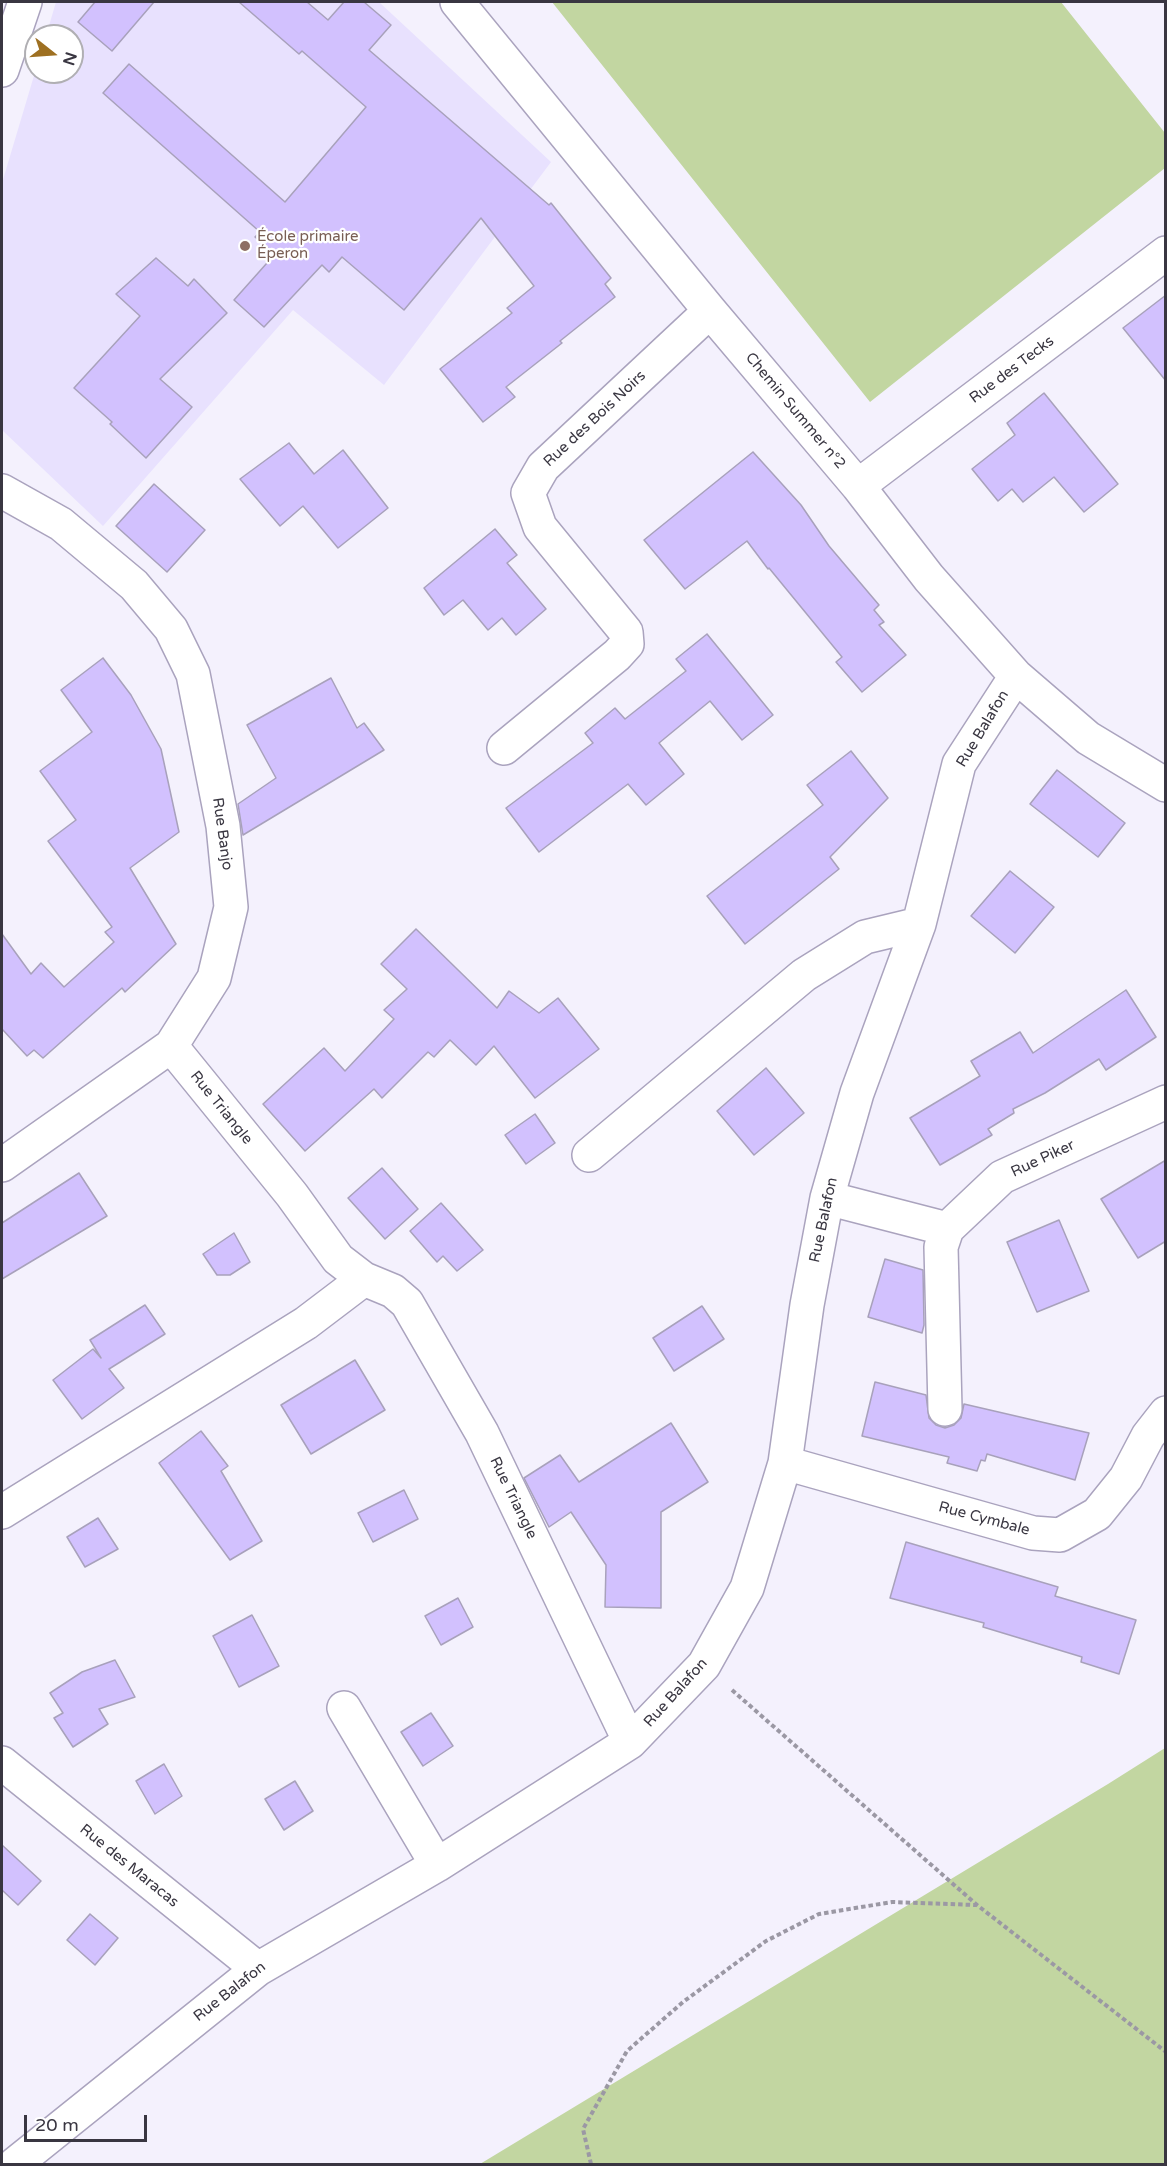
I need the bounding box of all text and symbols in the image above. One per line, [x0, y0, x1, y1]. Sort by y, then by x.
north arrow [24, 24, 84, 84]
text: N [58, 50, 81, 68]
place label: École primaire Éperon [257, 228, 358, 263]
marker: École primaire Éperon [238, 239, 252, 253]
street label: Rue des Tecks [966, 332, 1058, 408]
street label: Chemin Summer n°2 [741, 349, 849, 473]
street label: Rue des Bois Noirs [540, 367, 650, 471]
street label: Rue Balafon [953, 687, 1013, 771]
street label: Rue Banjo [208, 797, 236, 871]
street label: Rue Triangle [186, 1068, 256, 1148]
street label: Rue Piker [1008, 1136, 1078, 1182]
street label: Rue Balafon [806, 1176, 842, 1264]
street label: Rue Triangle [485, 1454, 541, 1542]
street label: Rue Cymbale [936, 1498, 1032, 1540]
street label: Rue Balafon [640, 1655, 712, 1731]
street label: Rue des Maracas [76, 1821, 182, 1911]
street label: Rue Balafon [190, 1958, 270, 2026]
scale bar [27, 2103, 150, 2141]
text: 20 m [35, 2114, 79, 2136]

